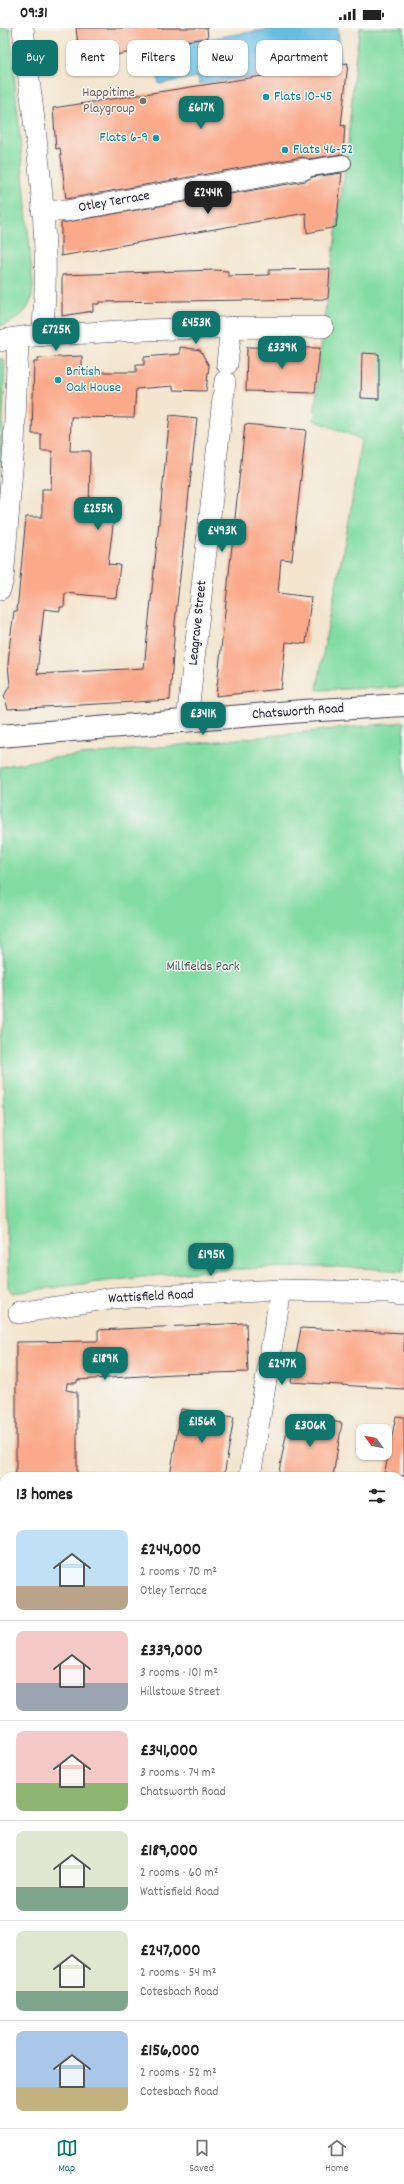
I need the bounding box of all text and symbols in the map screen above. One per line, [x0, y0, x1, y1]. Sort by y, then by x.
text: 09:31 [20, 3, 47, 25]
chip: Buy [12, 40, 58, 76]
chip: Rent [66, 40, 119, 76]
chip: Filters [127, 40, 190, 76]
chip: New [198, 40, 248, 76]
chip: Apartment [256, 40, 342, 76]
place label: Happitime Playgroup [82, 83, 135, 119]
place label: Flats 10-45 [274, 87, 332, 107]
marker: Flats 10-45 [261, 92, 271, 102]
marker: Happitime Playgroup [138, 96, 148, 106]
pin: £617K [173, 96, 229, 130]
text: £617K [188, 99, 214, 118]
place label: Flats 6-9 [100, 128, 148, 148]
marker: Flats 6-9 [151, 133, 161, 143]
place label: Flats 46-52 [293, 140, 353, 160]
marker: Flats 46-52 [280, 145, 290, 155]
pin: £244K [180, 181, 236, 215]
text: £244K [194, 184, 222, 203]
street label: Otley Terrace [77, 186, 151, 218]
pin: £453K [168, 311, 224, 345]
text: £453K [181, 314, 211, 333]
pin: £725K [28, 318, 84, 352]
text: £725K [41, 321, 71, 340]
pin: £339K [254, 336, 310, 370]
text: £339K [267, 339, 297, 358]
place label: British Oak House [66, 362, 121, 398]
marker: British Oak House [53, 375, 63, 385]
pin: £255K [70, 497, 126, 531]
text: £255K [83, 500, 113, 519]
pin: £493K [194, 519, 250, 553]
text: £493K [207, 522, 237, 541]
street label: Leagrave Street [184, 579, 212, 667]
street label: Chatsworth Road [251, 699, 345, 725]
pin: £341K [175, 702, 231, 736]
text: £341K [190, 705, 216, 724]
park label: Millfields Park [167, 957, 240, 977]
pin: £195K [183, 1243, 239, 1277]
text: £195K [197, 1246, 225, 1265]
street label: Wattisfield Road [108, 1285, 194, 1309]
pin: £189K [77, 1347, 133, 1381]
text: £189K [92, 1350, 118, 1369]
pin: £247K [254, 1352, 310, 1386]
text: £247K [268, 1355, 296, 1374]
pin: £156K [174, 1410, 230, 1444]
text: £156K [188, 1413, 216, 1432]
pin: £306K [282, 1414, 338, 1448]
text: £306K [294, 1417, 326, 1436]
north arrow [356, 1424, 392, 1460]
map controls [356, 1424, 392, 1460]
text: 13 homes [16, 1484, 73, 1508]
icon: filters [366, 1485, 388, 1507]
text: £244,000 [140, 1539, 201, 1563]
icon: home [48, 1546, 96, 1594]
text: 2 rooms · 70 m² [140, 1563, 217, 1582]
text: Otley Terrace [140, 1582, 207, 1601]
text: £339,000 [140, 1640, 202, 1664]
icon: home [48, 1647, 96, 1695]
text: 3 rooms · 101 m² [140, 1664, 218, 1683]
text: Hillstowe Street [140, 1683, 220, 1702]
text: £341,000 [140, 1740, 198, 1764]
icon: home [48, 1747, 96, 1795]
text: 3 rooms · 74 m² [140, 1764, 216, 1783]
text: Chatsworth Road [140, 1783, 226, 1802]
text: £189,000 [140, 1840, 198, 1864]
icon: home [48, 1847, 96, 1895]
text: 2 rooms · 60 m² [140, 1864, 218, 1883]
text: Wattisfield Road [140, 1883, 219, 1902]
text: £247,000 [140, 1940, 201, 1964]
icon: home [48, 1947, 96, 1995]
text: 2 rooms · 54 m² [140, 1964, 216, 1983]
text: Cotesbach Road [140, 1983, 218, 2002]
text: £156,000 [140, 2040, 199, 2064]
icon: home [48, 2047, 96, 2095]
text: 2 rooms · 52 m² [140, 2064, 217, 2083]
text: Cotesbach Road [140, 2083, 218, 2102]
tab: Map [56, 2137, 78, 2177]
tab: Saved [189, 2137, 214, 2177]
tab: Home [325, 2137, 348, 2177]

